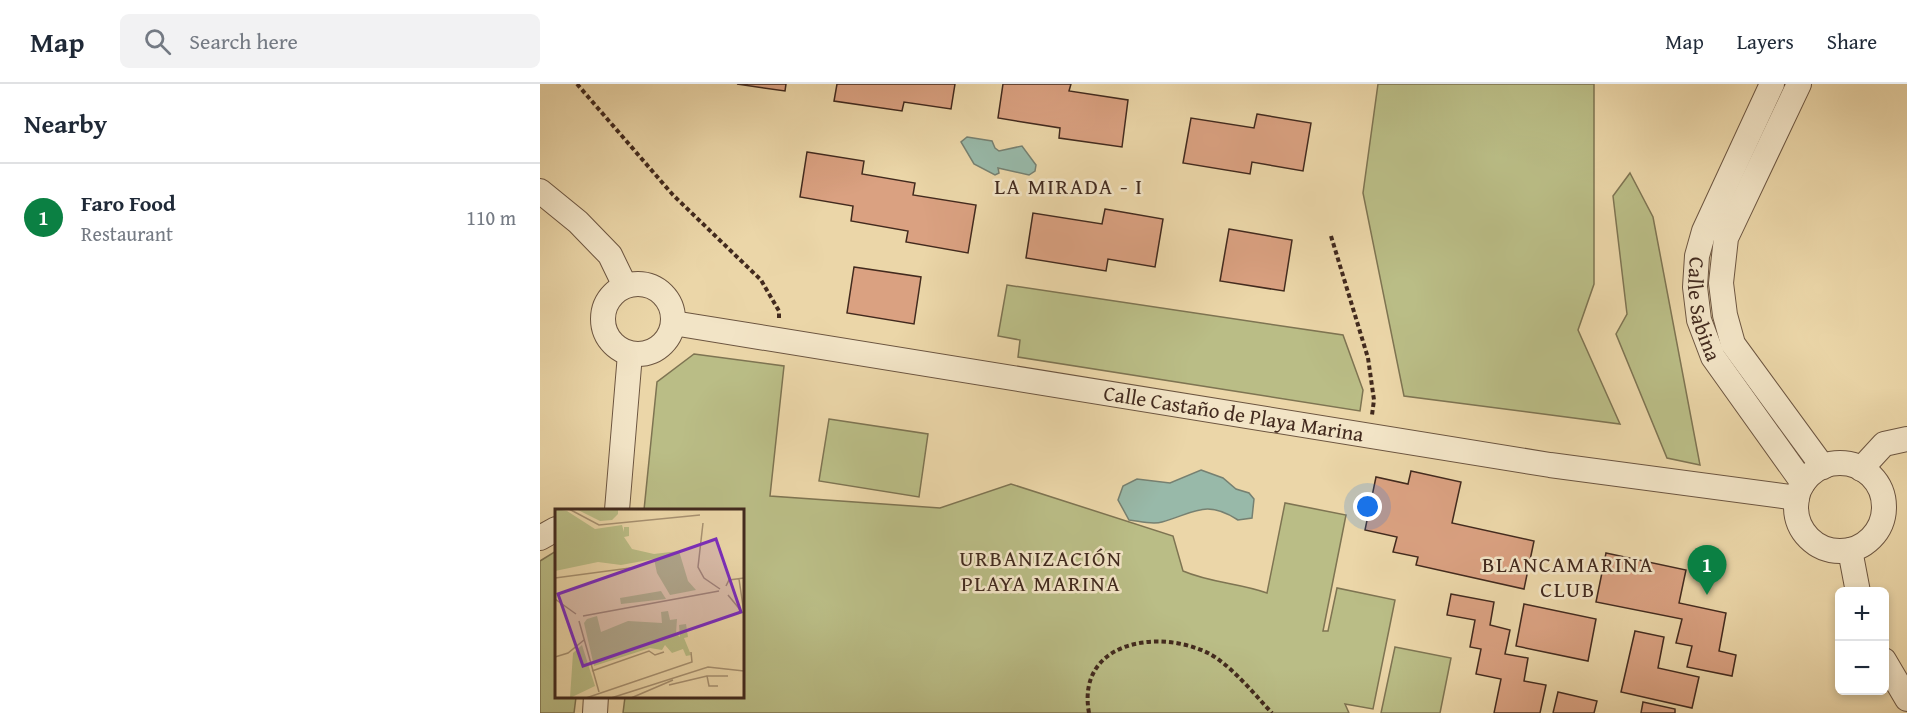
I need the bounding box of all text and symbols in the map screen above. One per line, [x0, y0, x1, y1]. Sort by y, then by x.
search box [120, 14, 540, 68]
text: Map [30, 21, 84, 62]
icon: search [141, 25, 174, 58]
text: Search here [189, 25, 298, 57]
text: Map [1665, 26, 1704, 57]
text: Layers [1737, 26, 1794, 57]
text: Share [1827, 26, 1877, 57]
text: Nearby [24, 104, 107, 143]
district label: LA MIRADA - I [994, 170, 1144, 202]
text: Faro Food [81, 187, 176, 219]
text: 1 [38, 203, 49, 232]
text: 110 m [466, 203, 516, 232]
text: Restaurant [81, 219, 173, 248]
street label: Calle Sabina [1680, 256, 1729, 366]
street label: Calle Castaño de Playa Marina [1102, 377, 1366, 450]
your location [1353, 492, 1382, 521]
inset map [555, 509, 744, 698]
district label: URBANIZACIÓN PLAYA MARINA [959, 542, 1123, 599]
pin: 1 [1688, 546, 1726, 595]
district label: BLANCAMARINA CLUB [1482, 548, 1654, 605]
map controls [1835, 587, 1889, 695]
button: + [1835, 587, 1889, 641]
button: − [1835, 641, 1889, 695]

